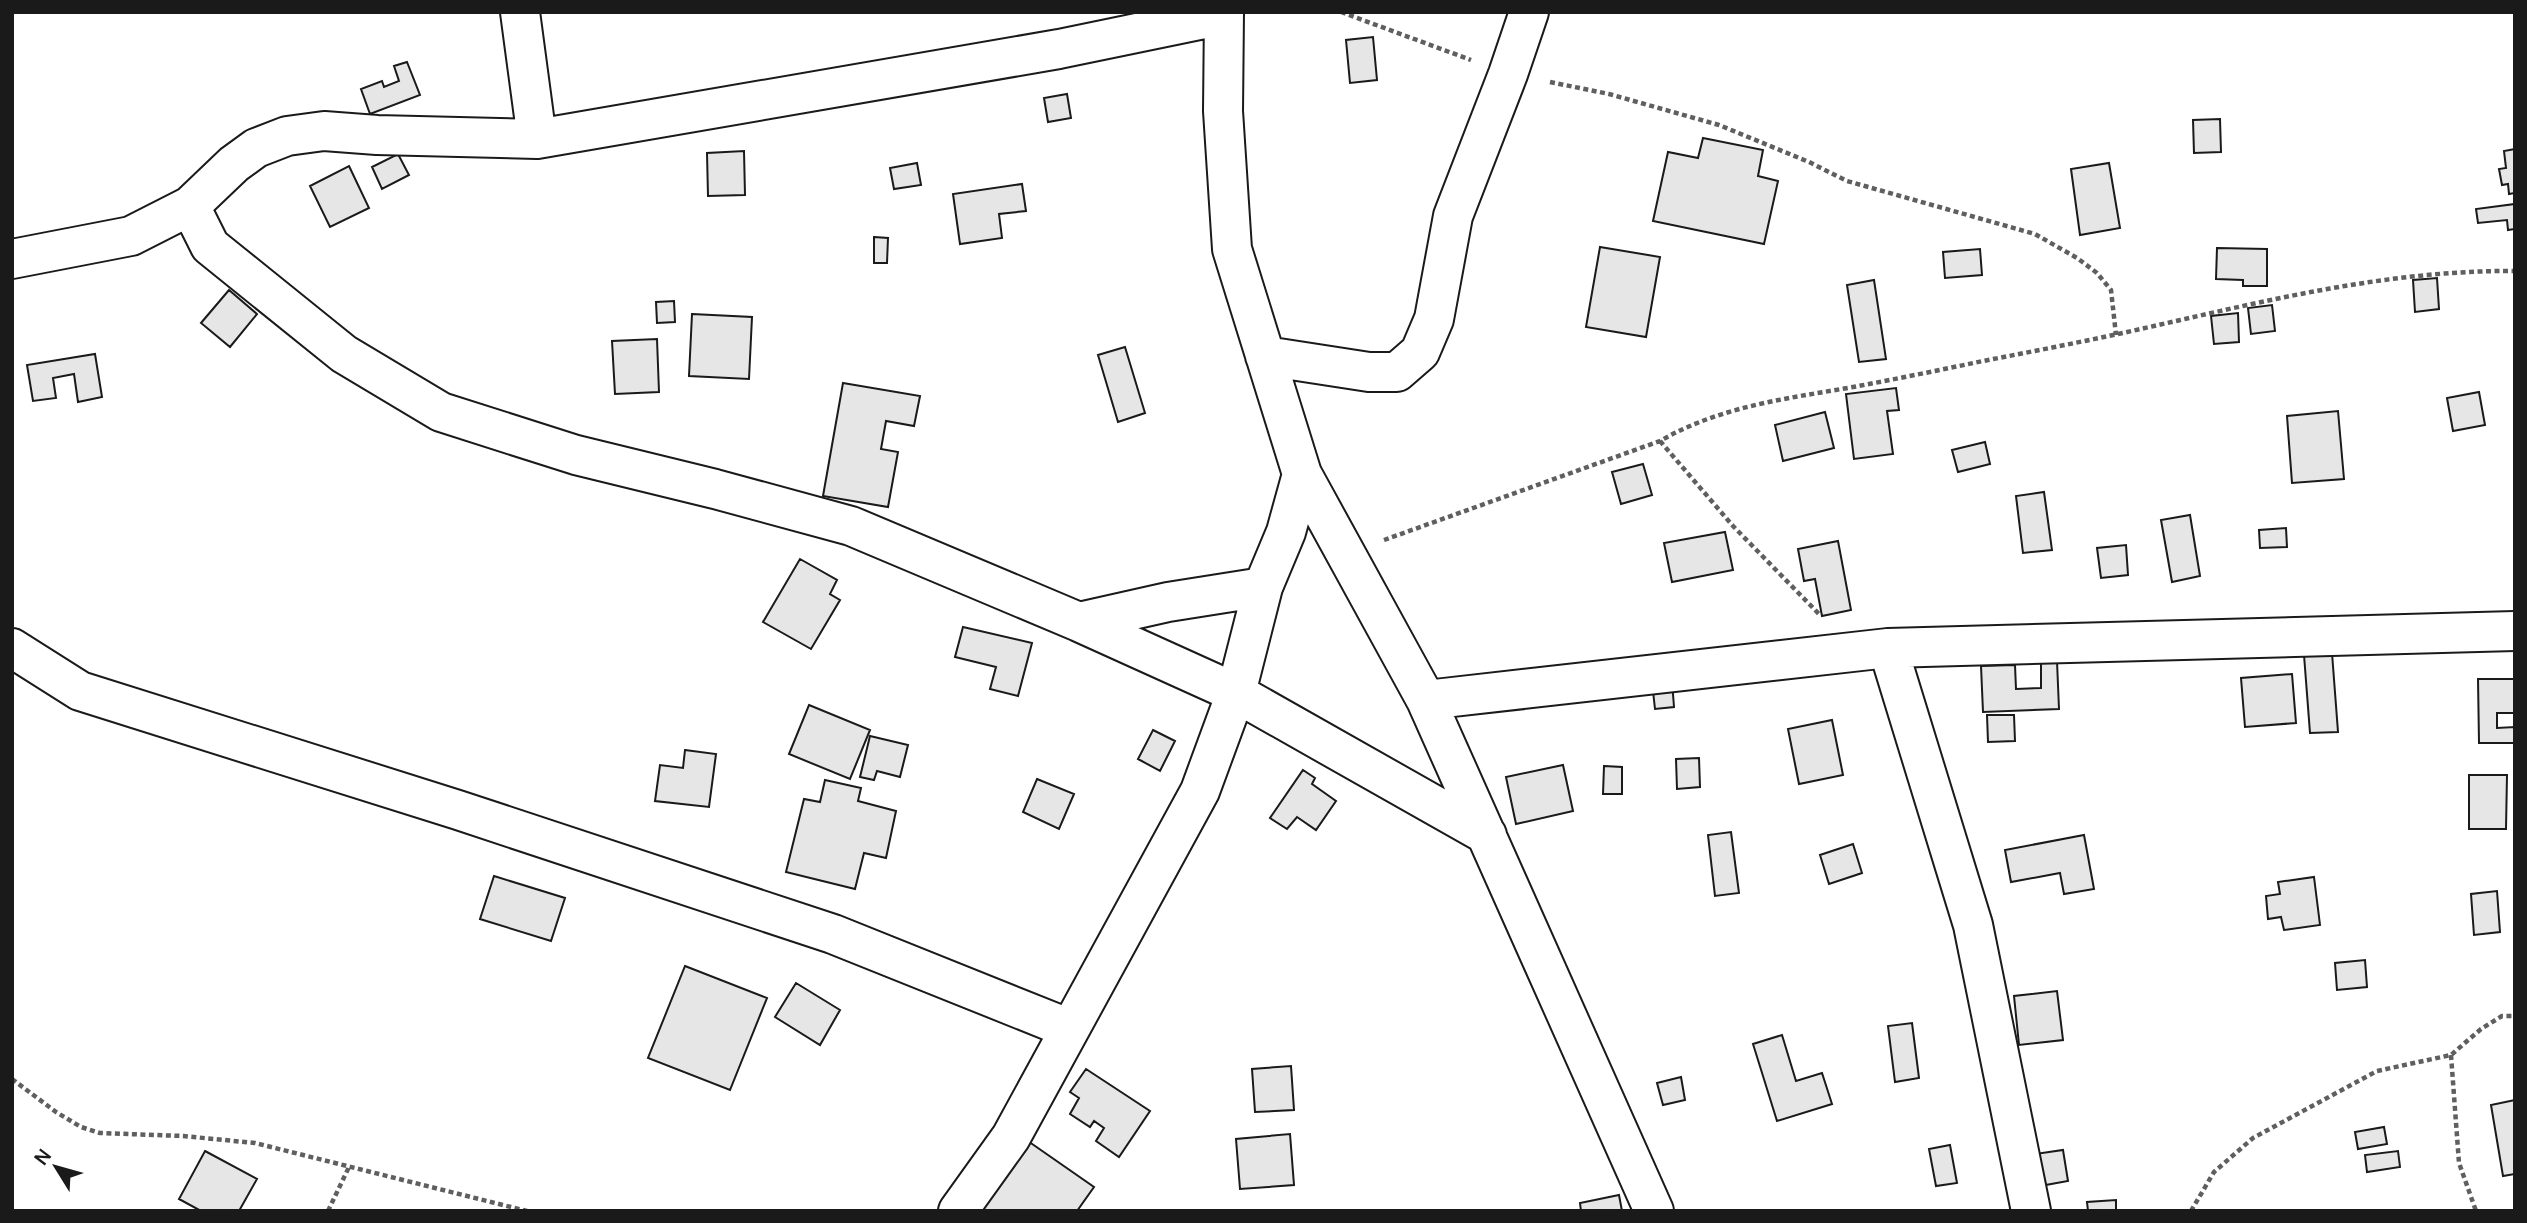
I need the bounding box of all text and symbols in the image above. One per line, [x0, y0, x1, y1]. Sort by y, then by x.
north arrow [21, 1132, 91, 1202]
text: N [28, 1143, 57, 1170]

